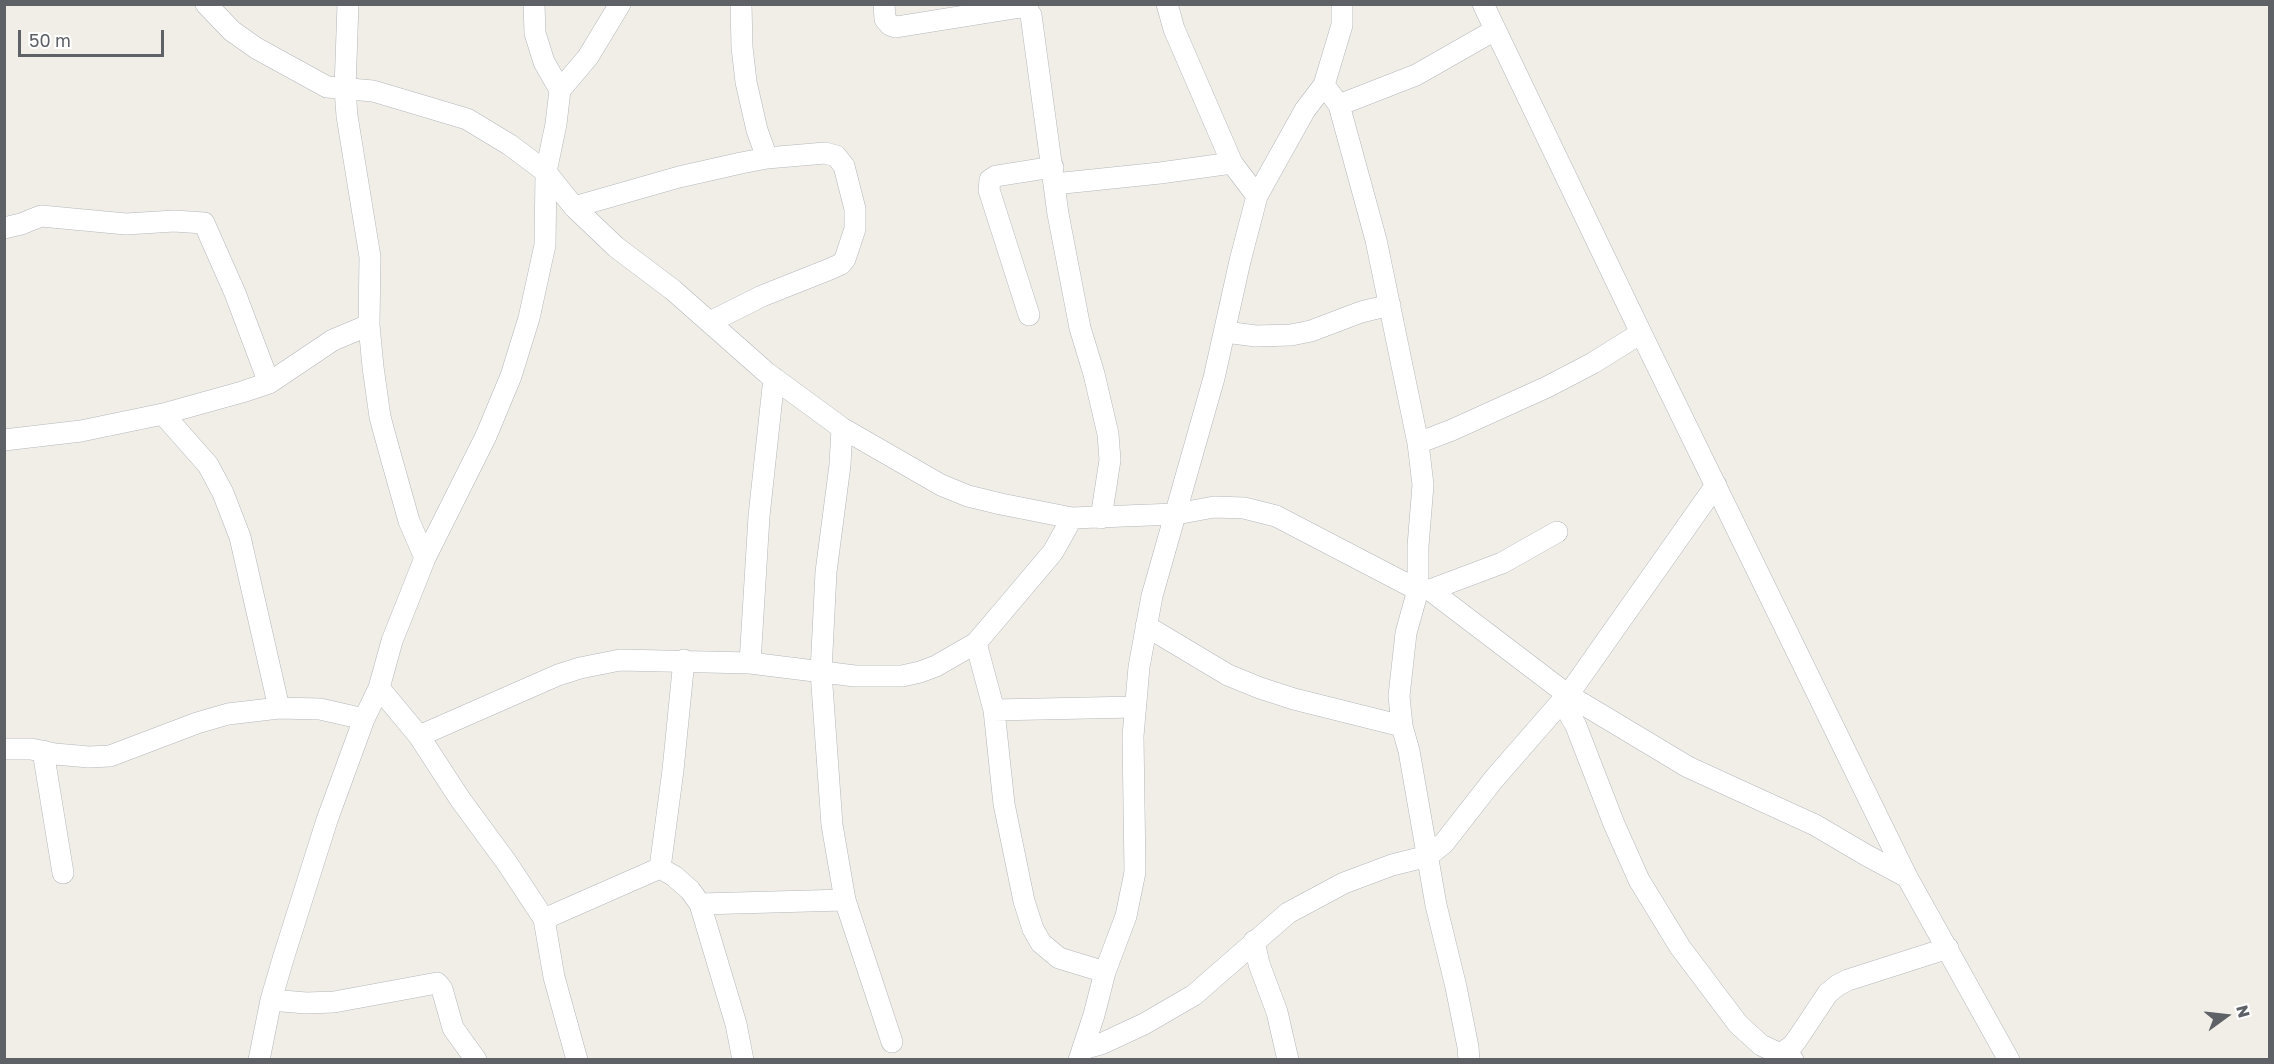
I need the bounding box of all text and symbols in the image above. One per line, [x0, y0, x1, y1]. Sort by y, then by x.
scale bar [21, 18, 166, 56]
text: 50 m [29, 29, 71, 51]
north arrow [2196, 986, 2256, 1046]
text: N [2232, 1003, 2255, 1020]

